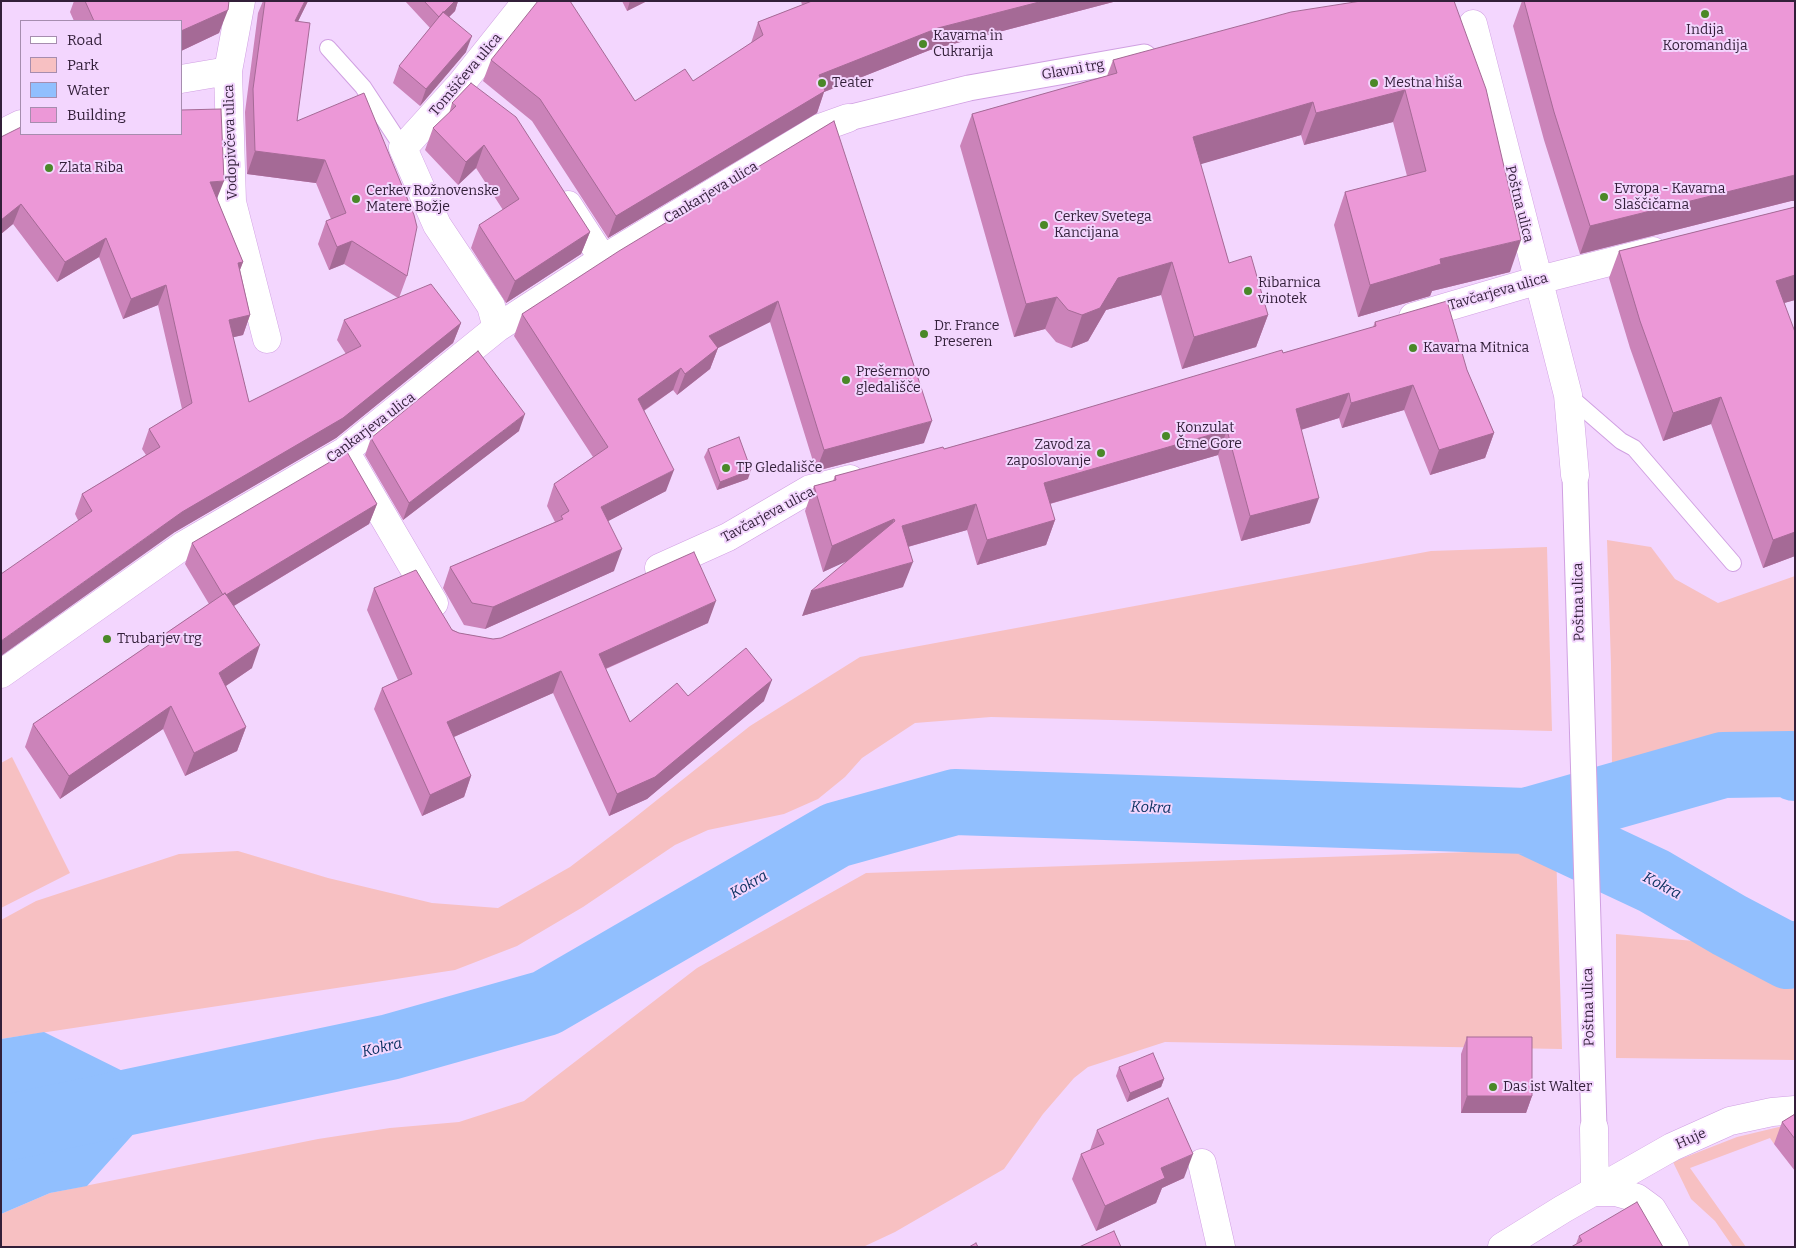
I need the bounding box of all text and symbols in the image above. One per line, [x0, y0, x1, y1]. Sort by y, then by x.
marker: Indija Koromandija [1699, 8, 1711, 20]
legend [20, 20, 182, 135]
place label: Indija Koromandija [1662, 22, 1748, 54]
place label: Kavarna in Cukrarija [933, 28, 1003, 60]
street label: Tomšičeva ulica [426, 30, 506, 120]
text: Road [67, 31, 102, 49]
marker: Kavarna in Cukrarija [917, 38, 929, 50]
text: Park [67, 56, 99, 74]
street label: Glavni trg [1040, 56, 1106, 84]
place label: Teater [832, 75, 874, 91]
place label: Mestna hiša [1384, 75, 1462, 91]
marker: Teater [816, 77, 828, 89]
marker: Mestna hiša [1368, 77, 1380, 89]
text: Water [67, 81, 109, 99]
street label: Vodopivčeva ulica [221, 84, 241, 200]
text: Building [67, 106, 126, 124]
street label: Cankarjeva ulica [661, 158, 761, 228]
place label: Zlata Riba [59, 160, 123, 176]
marker: Zlata Riba [43, 162, 55, 174]
street label: Poštna ulica [1501, 164, 1537, 244]
place label: Evropa - Kavarna Slaščičarna [1614, 181, 1725, 213]
place label: Cerkev Rožnovenske Matere Božje [366, 183, 499, 216]
marker: Evropa - Kavarna Slaščičarna [1598, 191, 1610, 203]
marker: Cerkev Rožnovenske Matere Božje [350, 193, 362, 205]
place label: Cerkev Svetega Kancijana [1054, 209, 1152, 242]
marker: Cerkev Svetega Kancijana [1038, 219, 1050, 231]
street label: Tavčarjeva ulica [1446, 270, 1550, 314]
place label: Ribarnica vinotek [1258, 275, 1321, 308]
marker: Ribarnica vinotek [1242, 285, 1254, 297]
place label: Dr. France Preseren [934, 318, 999, 351]
marker: Dr. France Preseren [918, 328, 930, 340]
place label: Kavarna Mitnica [1423, 340, 1529, 356]
marker: Kavarna Mitnica [1407, 342, 1419, 354]
place label: Prešernovo gledališče [856, 364, 930, 397]
marker: Prešernovo gledališče [840, 374, 852, 386]
street label: Cankarjeva ulica [323, 389, 419, 467]
place label: Konzulat Črne Gore [1176, 420, 1242, 452]
marker: Konzulat Črne Gore [1160, 430, 1172, 442]
place label: Zavod za zaposlovanje [1007, 437, 1091, 470]
marker: Zavod za zaposlovanje [1095, 447, 1107, 459]
place label: TP Gledališče [736, 460, 822, 476]
marker: TP Gledališče [720, 462, 732, 474]
street label: Tavčarjeva ulica [719, 483, 817, 547]
street label: Poštna ulica [1570, 562, 1588, 642]
place label: Trubarjev trg [117, 631, 202, 647]
marker: Trubarjev trg [101, 633, 113, 645]
water label: Kokra [1130, 798, 1172, 818]
water label: Kokra [727, 867, 771, 903]
water label: Kokra [1640, 869, 1684, 903]
street label: Poštna ulica [1580, 967, 1598, 1047]
water label: Kokra [360, 1035, 404, 1061]
place label: Das ist Walter [1503, 1079, 1592, 1095]
marker: Das ist Walter [1487, 1081, 1499, 1093]
street label: Huje [1673, 1125, 1709, 1153]

